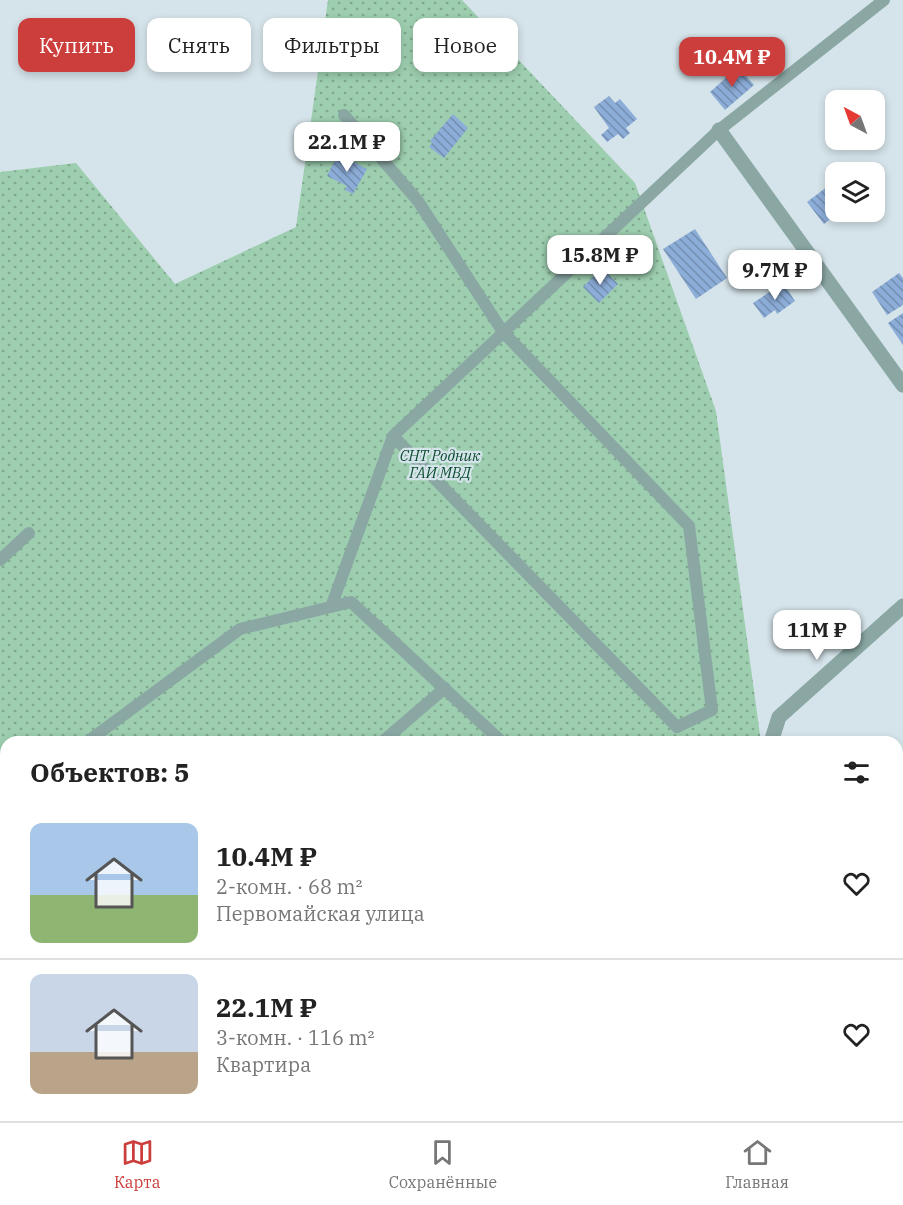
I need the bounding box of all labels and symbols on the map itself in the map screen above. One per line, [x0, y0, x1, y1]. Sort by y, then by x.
pin: 10.4M ₽ [677, 37, 787, 88]
north arrow [825, 90, 885, 150]
pin: 22.1M ₽ [292, 122, 402, 173]
pin: 15.8M ₽ [545, 235, 655, 286]
pin: 9.7M ₽ [726, 250, 824, 301]
park label: СНТ Родник ГАИ МВД [400, 446, 481, 482]
pin: 11M ₽ [775, 610, 859, 661]

